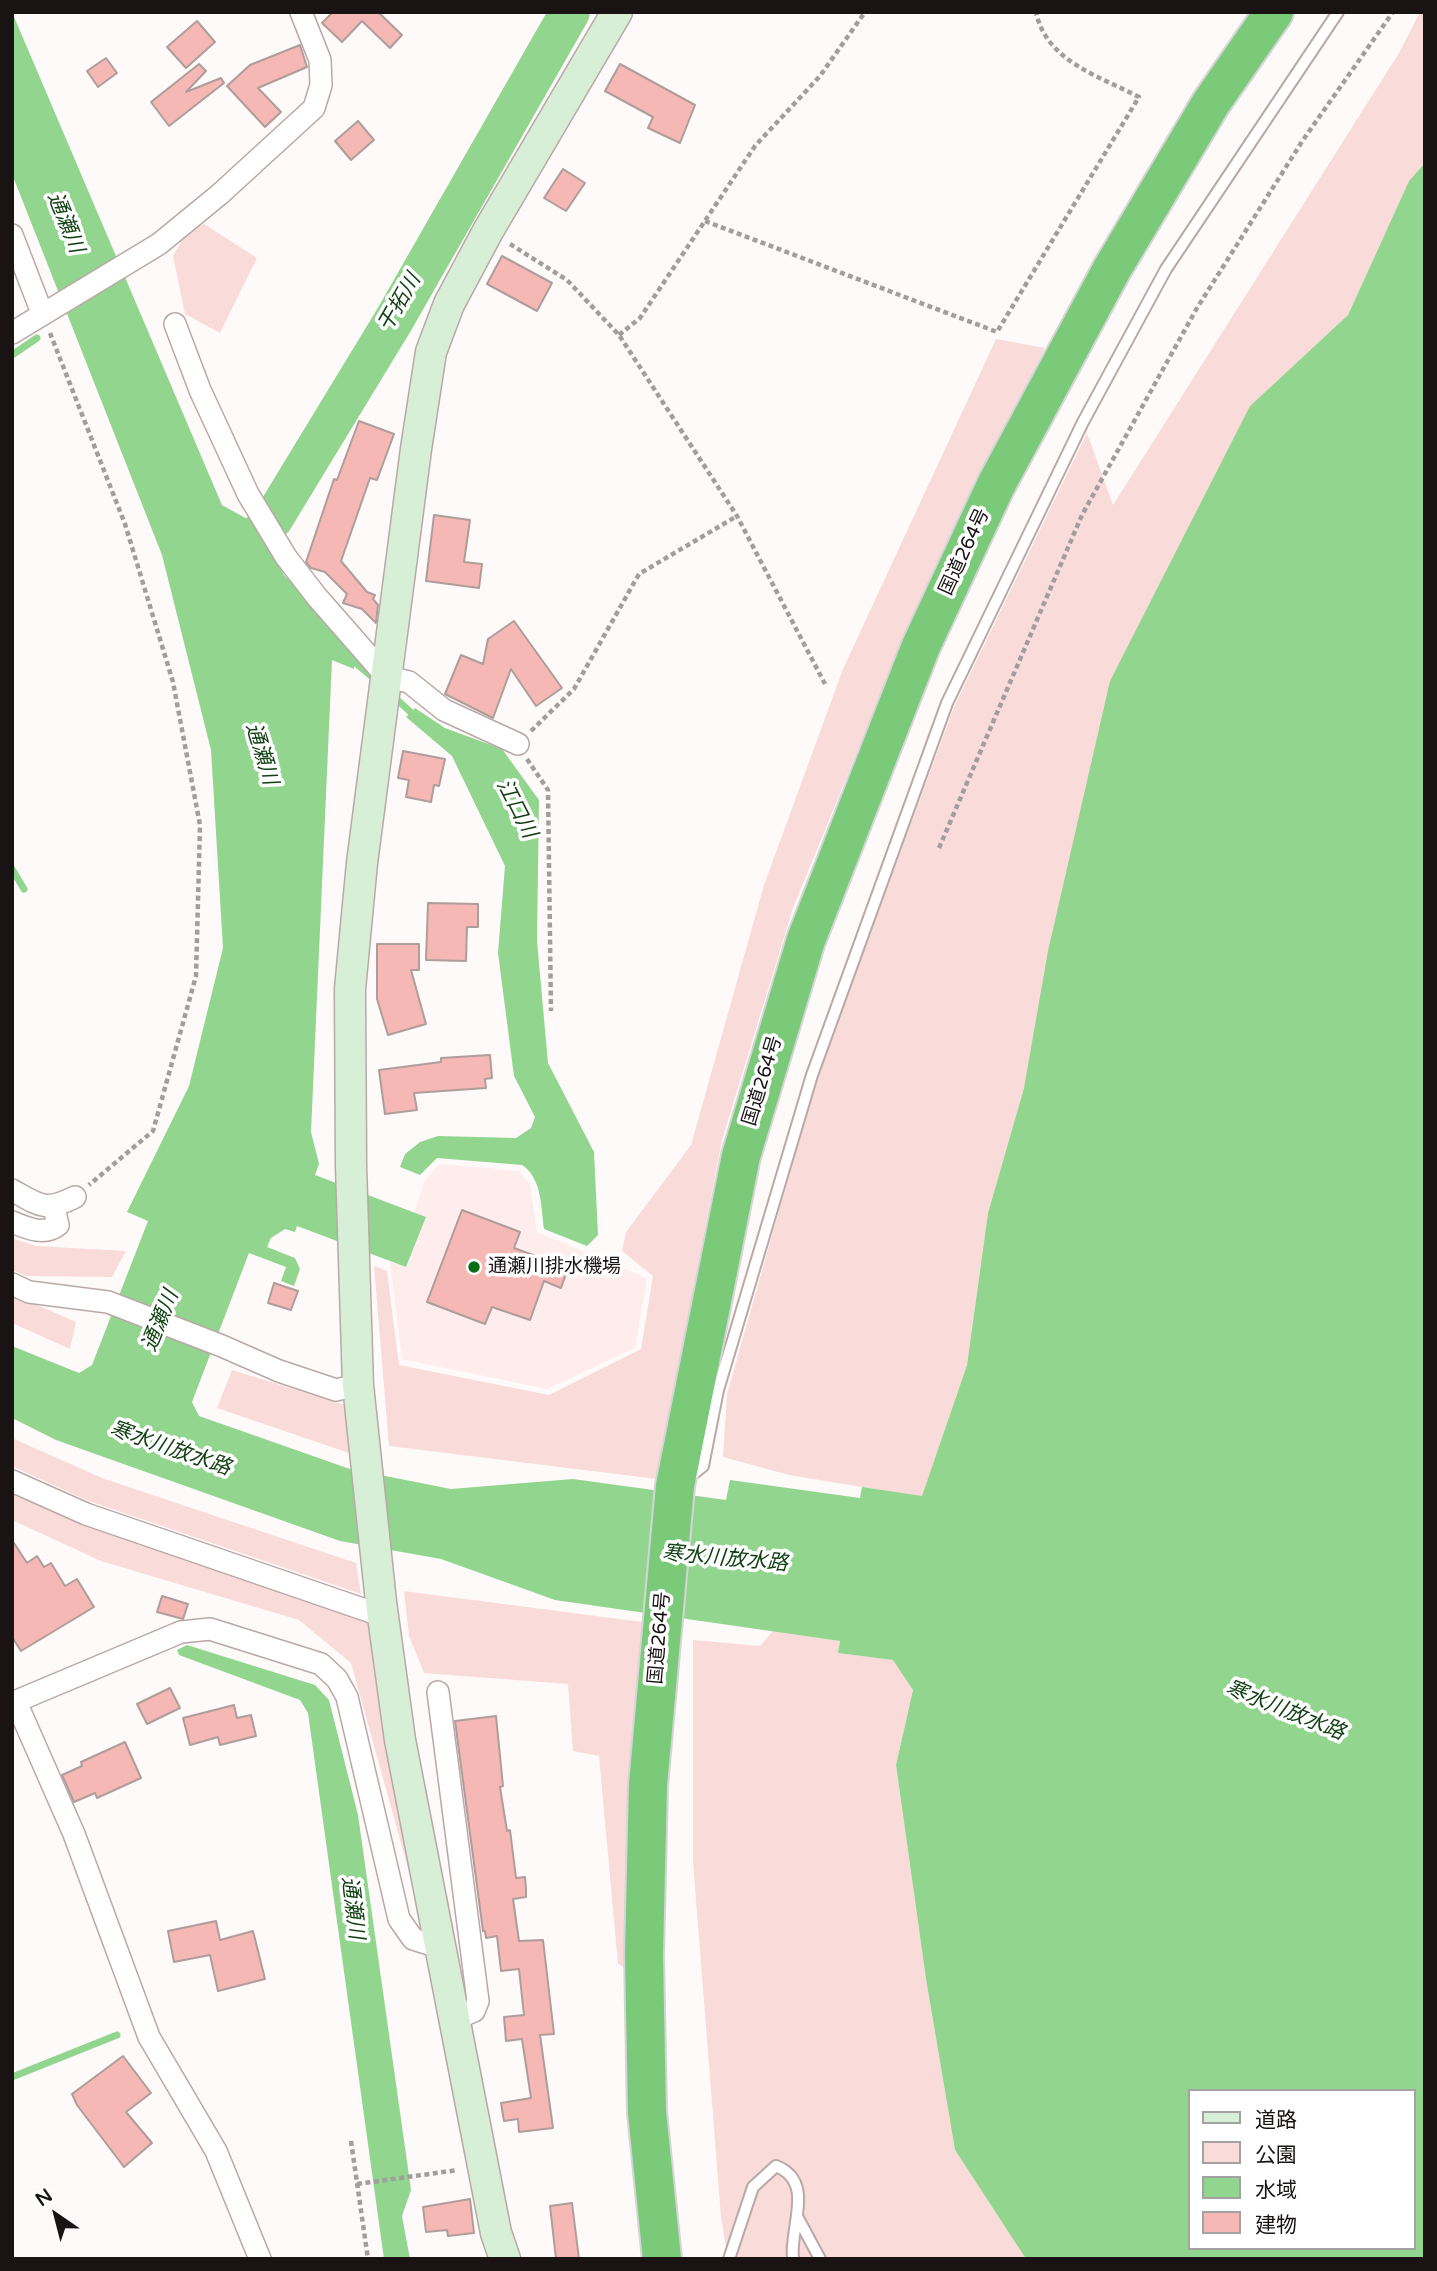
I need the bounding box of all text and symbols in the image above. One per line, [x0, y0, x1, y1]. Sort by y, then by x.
water label: 通瀬川 [42, 189, 88, 257]
water label: 干拓川 [373, 269, 427, 337]
street label: 国道264号 [935, 505, 995, 599]
water label: 通瀬川 [240, 720, 282, 788]
water label: 江口川 [490, 775, 542, 843]
street label: 国道264号 [739, 1033, 787, 1129]
place label: 通瀬川排水機場 [488, 1256, 621, 1278]
marker: 通瀬川排水機場 [466, 1259, 482, 1275]
water label: 通瀬川 [138, 1287, 184, 1355]
water label: 寒水川放水路 [106, 1417, 234, 1481]
water label: 寒水川放水路 [661, 1541, 789, 1577]
street label: 国道264号 [645, 1591, 675, 1685]
water label: 寒水川放水路 [1222, 1676, 1348, 1746]
water label: 通瀬川 [336, 1875, 368, 1941]
legend [1188, 2089, 1416, 2250]
text: 道路 [1255, 2108, 1297, 2133]
text: 公園 [1255, 2143, 1297, 2168]
text: 水域 [1255, 2178, 1297, 2203]
north arrow [21, 2180, 91, 2250]
text: N [31, 2184, 57, 2211]
text: 建物 [1255, 2213, 1297, 2238]

